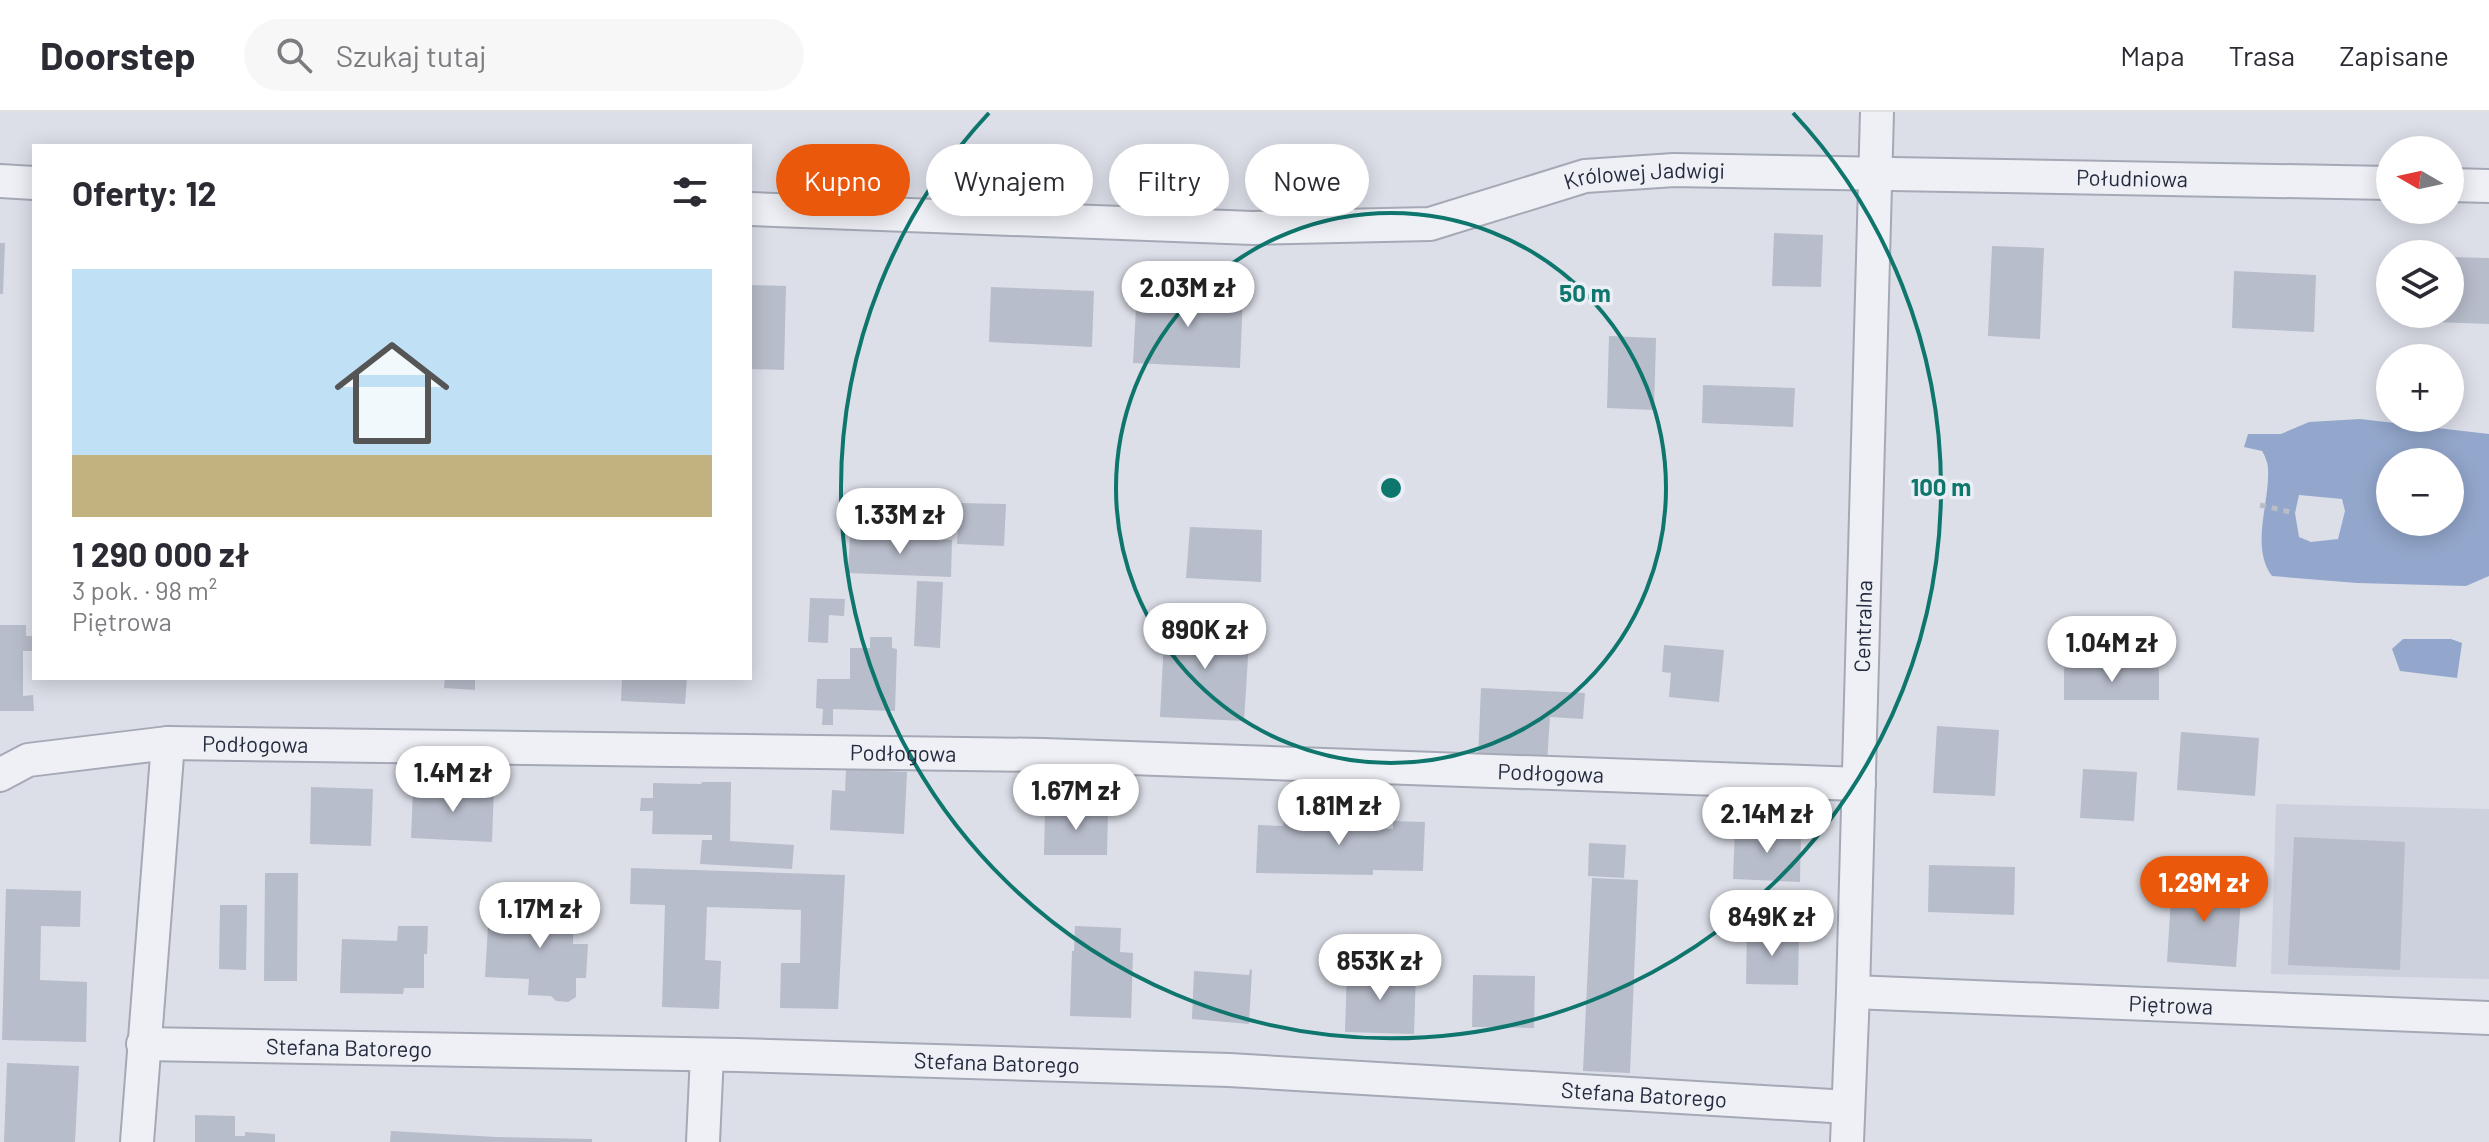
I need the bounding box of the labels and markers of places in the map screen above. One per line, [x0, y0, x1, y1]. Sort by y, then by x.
pin: 2.03M zł [1105, 261, 1271, 329]
centre of rings [1377, 474, 1405, 502]
pin: 1.33M zł [817, 488, 983, 556]
pin: 890K zł [1131, 603, 1279, 671]
pin: 1.04M zł [2029, 616, 2195, 684]
pin: 1.4M zł [379, 746, 527, 814]
pin: 1.67M zł [993, 764, 1159, 832]
pin: 1.81M zł [1256, 779, 1422, 847]
pin: 2.14M zł [1684, 787, 1850, 855]
pin: 1.29M zł [2121, 856, 2287, 924]
pin: 1.17M zł [457, 882, 623, 950]
pin: 849K zł [1698, 890, 1846, 958]
pin: 853K zł [1306, 934, 1454, 1002]

